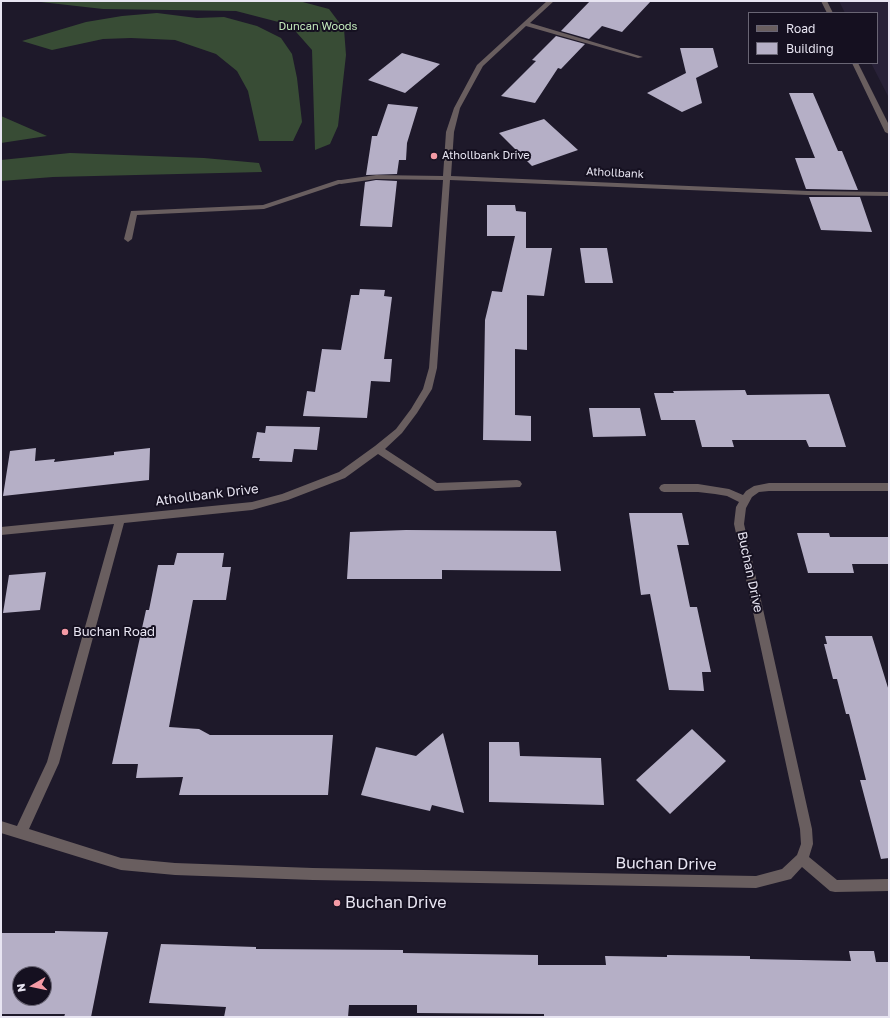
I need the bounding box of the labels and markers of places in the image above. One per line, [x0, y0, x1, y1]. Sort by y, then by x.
place label: Athollbank Drive [442, 149, 530, 163]
marker: Athollbank Drive [429, 151, 439, 161]
place label: Buchan Road [73, 624, 155, 640]
marker: Buchan Road [60, 627, 70, 637]
place label: Buchan Drive [345, 893, 446, 913]
marker: Buchan Drive [332, 898, 342, 908]

